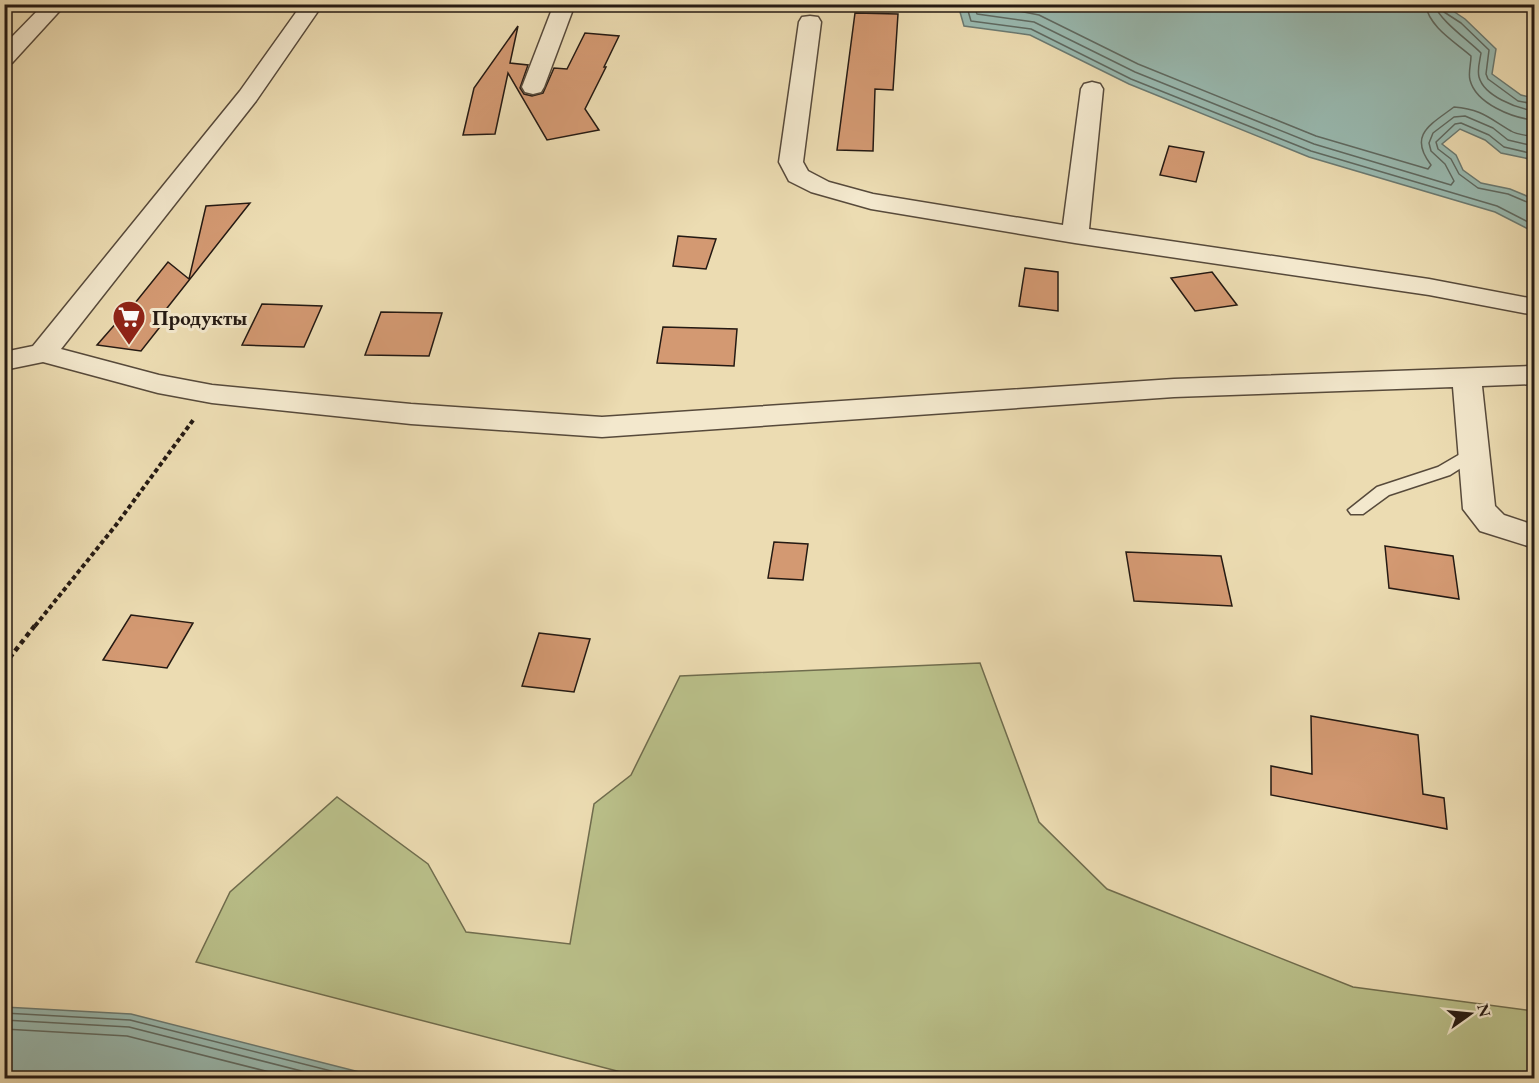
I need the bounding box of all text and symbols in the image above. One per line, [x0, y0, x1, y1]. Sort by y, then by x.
supermarket icon: Продукты [111, 299, 147, 346]
place label: Продукты [152, 304, 247, 331]
north arrow [1440, 984, 1500, 1044]
text: N [1472, 1001, 1496, 1019]

